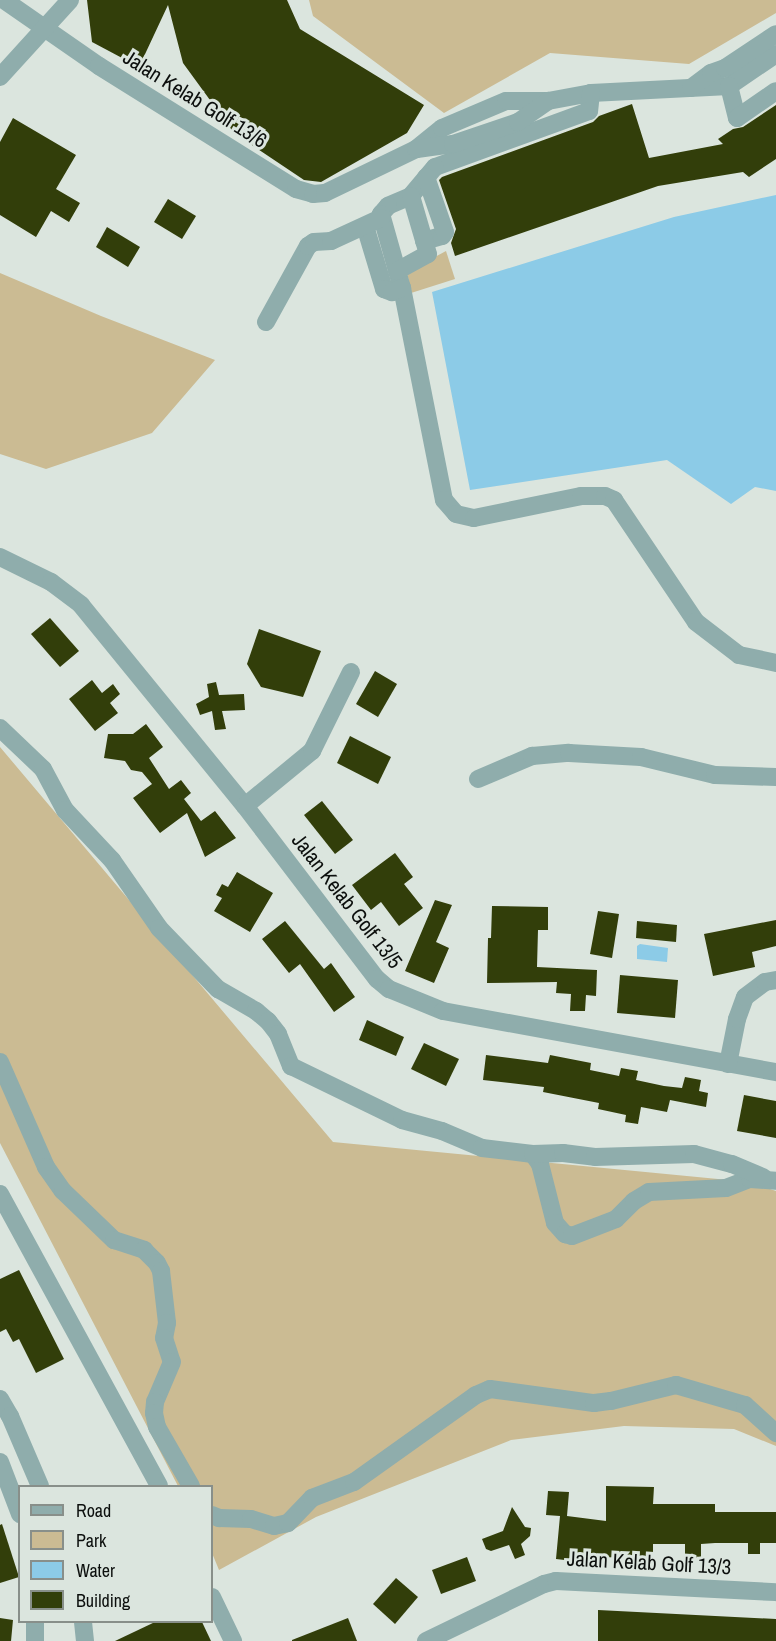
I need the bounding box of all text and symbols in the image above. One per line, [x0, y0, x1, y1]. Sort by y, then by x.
street label: Jalan Kelab Golf 13/6 [119, 45, 271, 153]
street label: Jalan Kelab Golf 13/5 [286, 828, 408, 974]
legend [18, 1485, 213, 1623]
text: Road [76, 1498, 111, 1523]
text: Park [76, 1528, 106, 1553]
street label: Jalan Kelab Golf 13/3 [566, 1546, 732, 1580]
text: Water [76, 1558, 115, 1583]
text: Building [76, 1588, 130, 1613]

